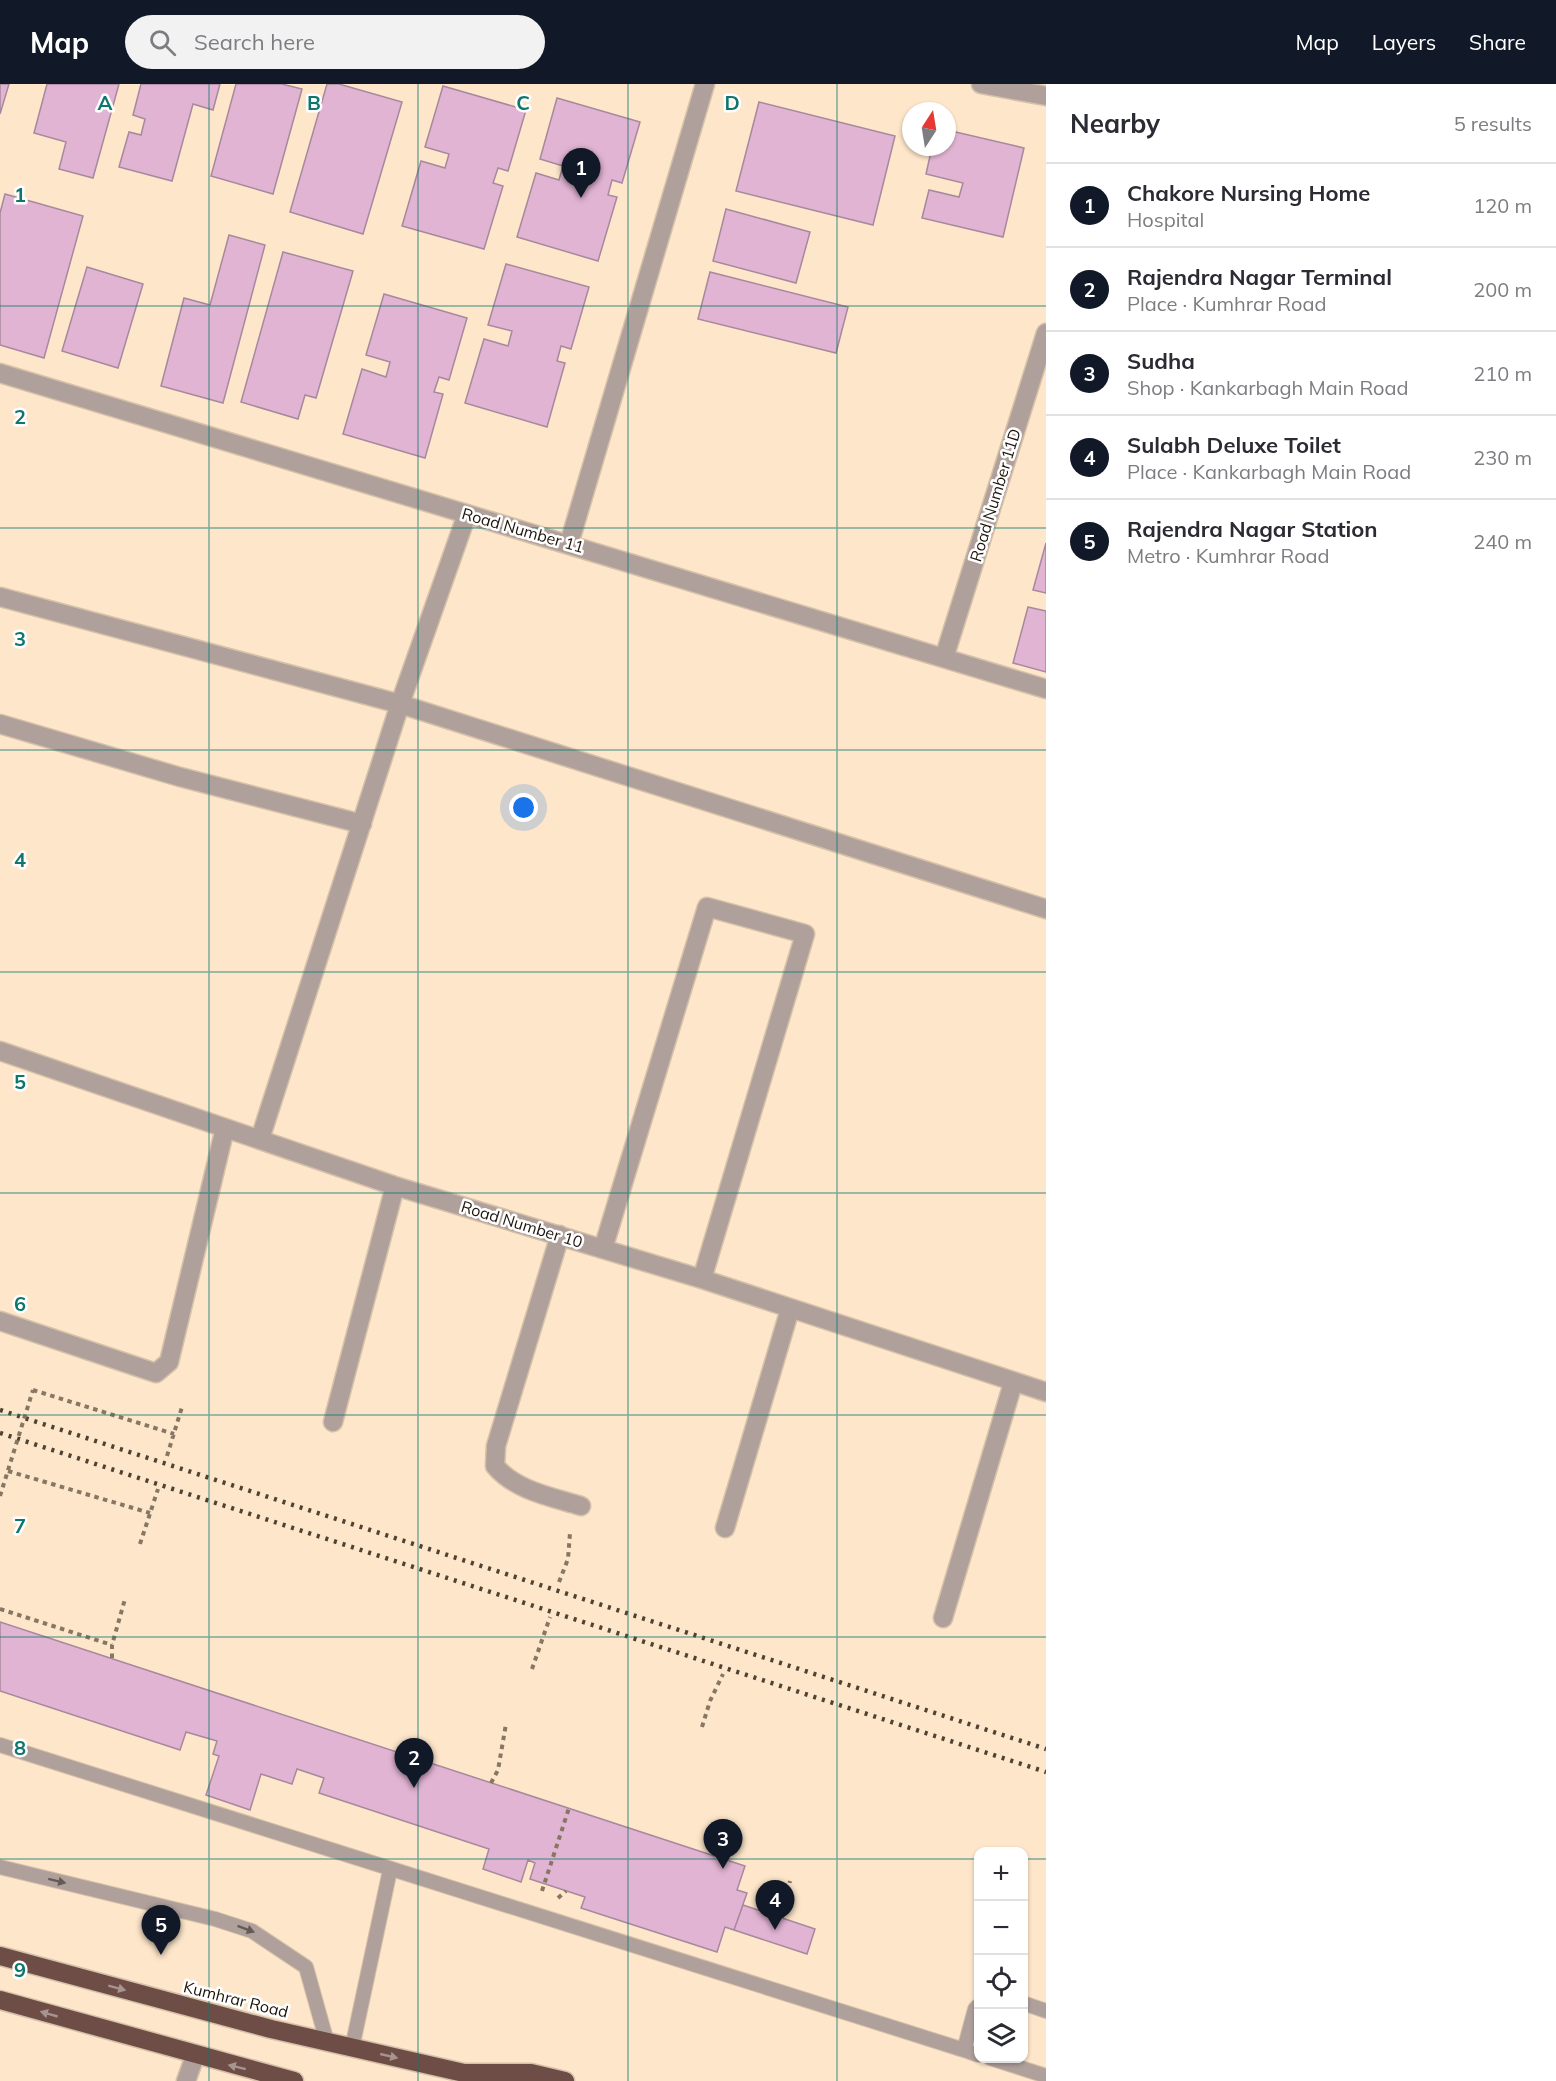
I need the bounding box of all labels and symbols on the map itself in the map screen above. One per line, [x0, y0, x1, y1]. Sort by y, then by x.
text: A [98, 90, 113, 115]
text: B [307, 90, 321, 115]
text: C [516, 90, 530, 115]
text: D [724, 90, 740, 115]
north arrow [902, 102, 956, 156]
pin: 1 [562, 148, 600, 198]
text: 1 [14, 182, 26, 207]
text: 2 [14, 404, 26, 429]
street label: Road Number 11D [965, 426, 1025, 564]
street label: Road Number 11 [460, 503, 586, 557]
text: 3 [14, 626, 26, 651]
your location [509, 793, 538, 822]
text: 4 [14, 847, 26, 872]
text: 5 [14, 1069, 26, 1094]
street label: Road Number 10 [459, 1196, 585, 1252]
text: 6 [14, 1291, 26, 1316]
text: 7 [14, 1513, 26, 1538]
text: 8 [14, 1735, 26, 1760]
pin: 2 [394, 1738, 434, 1788]
pin: 3 [704, 1820, 742, 1869]
one-way arrow [48, 1877, 67, 1886]
pin: 4 [756, 1880, 794, 1930]
pin: 5 [142, 1906, 180, 1955]
one-way arrow [237, 1925, 255, 1935]
text: 9 [14, 1957, 26, 1982]
street label: Kumhrar Road [182, 1976, 290, 2022]
one-way arrow [108, 1984, 126, 1994]
one-way arrow [40, 2009, 58, 2018]
one-way arrow [380, 2052, 399, 2061]
one-way arrow [228, 2061, 246, 2071]

